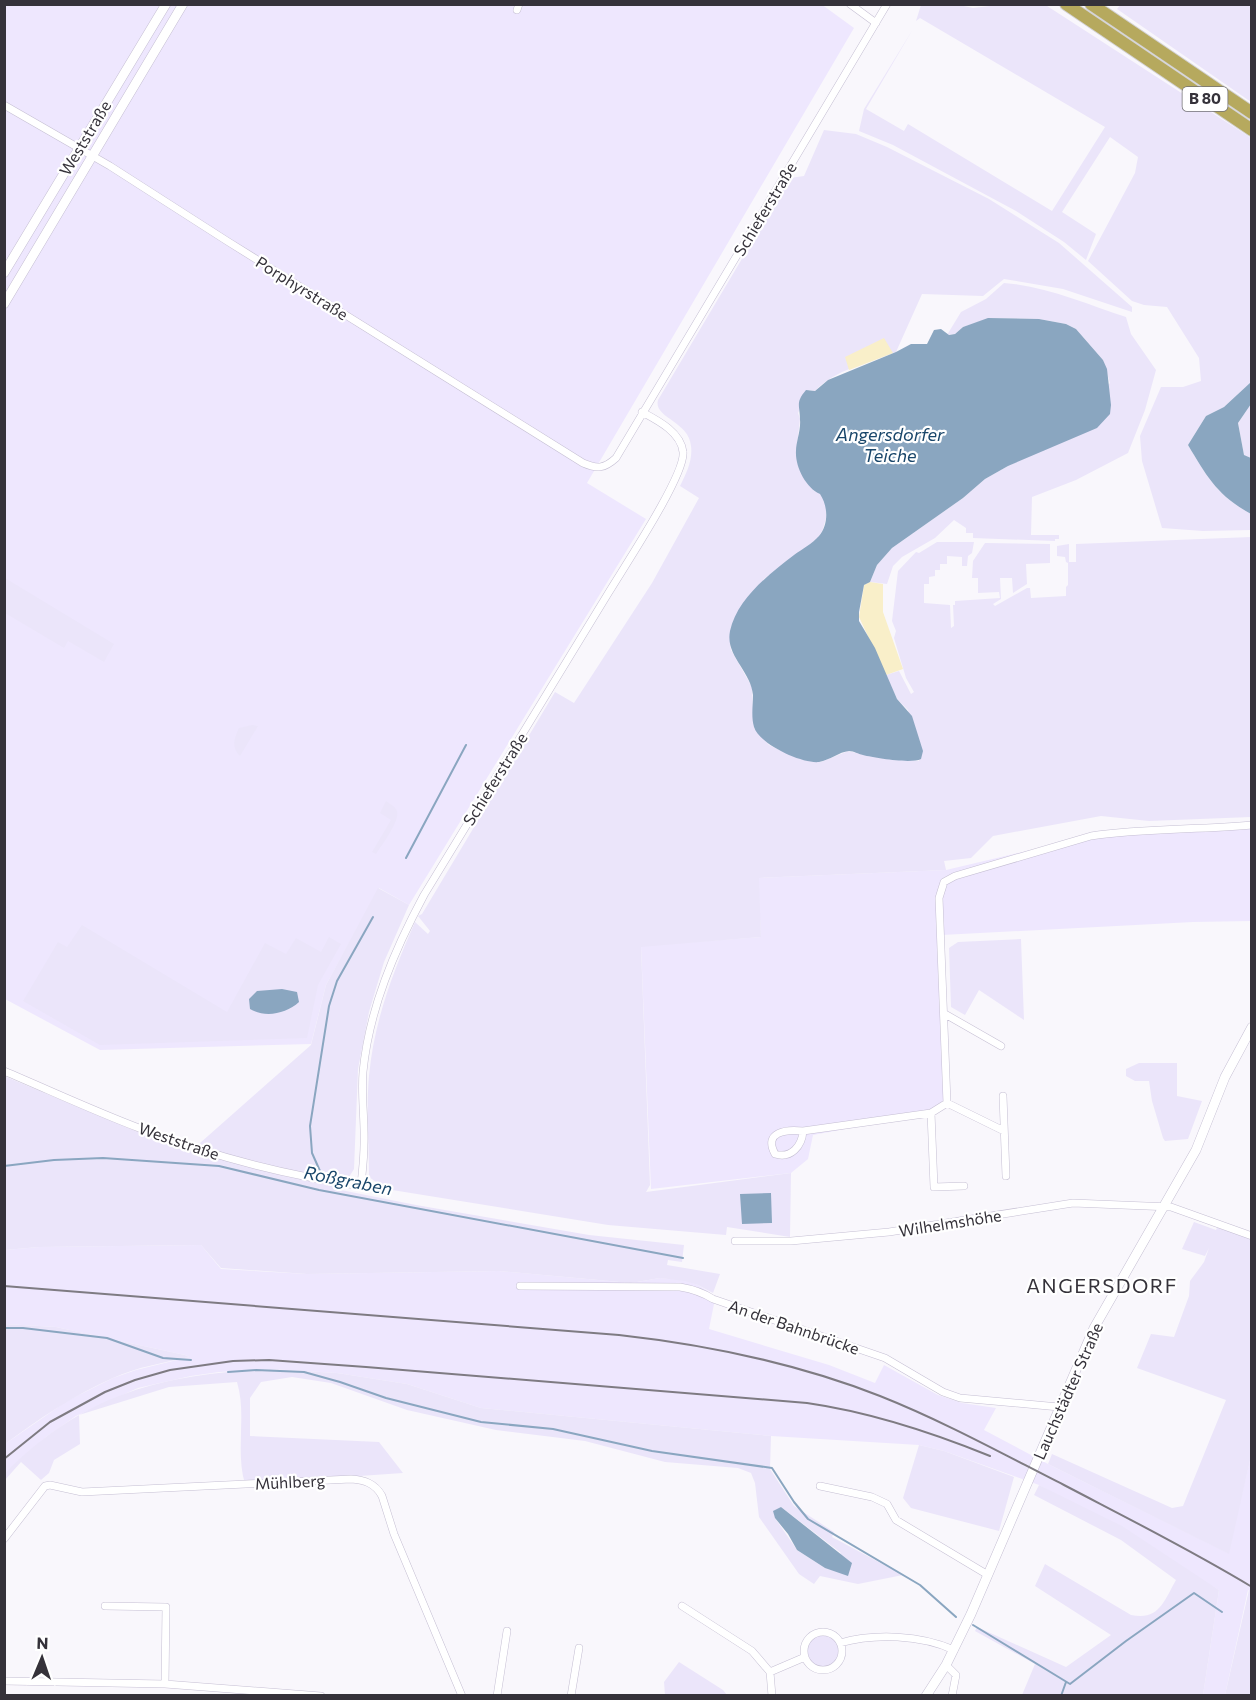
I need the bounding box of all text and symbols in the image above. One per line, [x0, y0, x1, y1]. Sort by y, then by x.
road number: B 80 [1182, 87, 1228, 111]
street label: Weststraße [55, 97, 114, 179]
street label: Schieferstraße [729, 158, 800, 259]
street label: Porphyrstraße [253, 252, 352, 323]
water label: Angersdorfer Teiche [835, 423, 945, 466]
street label: Schieferstraße [458, 729, 531, 829]
street label: Weststraße [136, 1118, 222, 1163]
water label: Roßgraben [302, 1161, 394, 1199]
street label: Wilhelmshöhe [897, 1205, 1003, 1240]
district label: ANGERSDORF [1026, 1273, 1178, 1297]
street label: An der Bahnbrücke [726, 1295, 862, 1358]
street label: Lauchstädter Straße [1029, 1319, 1106, 1462]
street label: Mühlberg [254, 1470, 326, 1493]
north arrow [12, 1628, 72, 1688]
text: N [36, 1633, 49, 1652]

